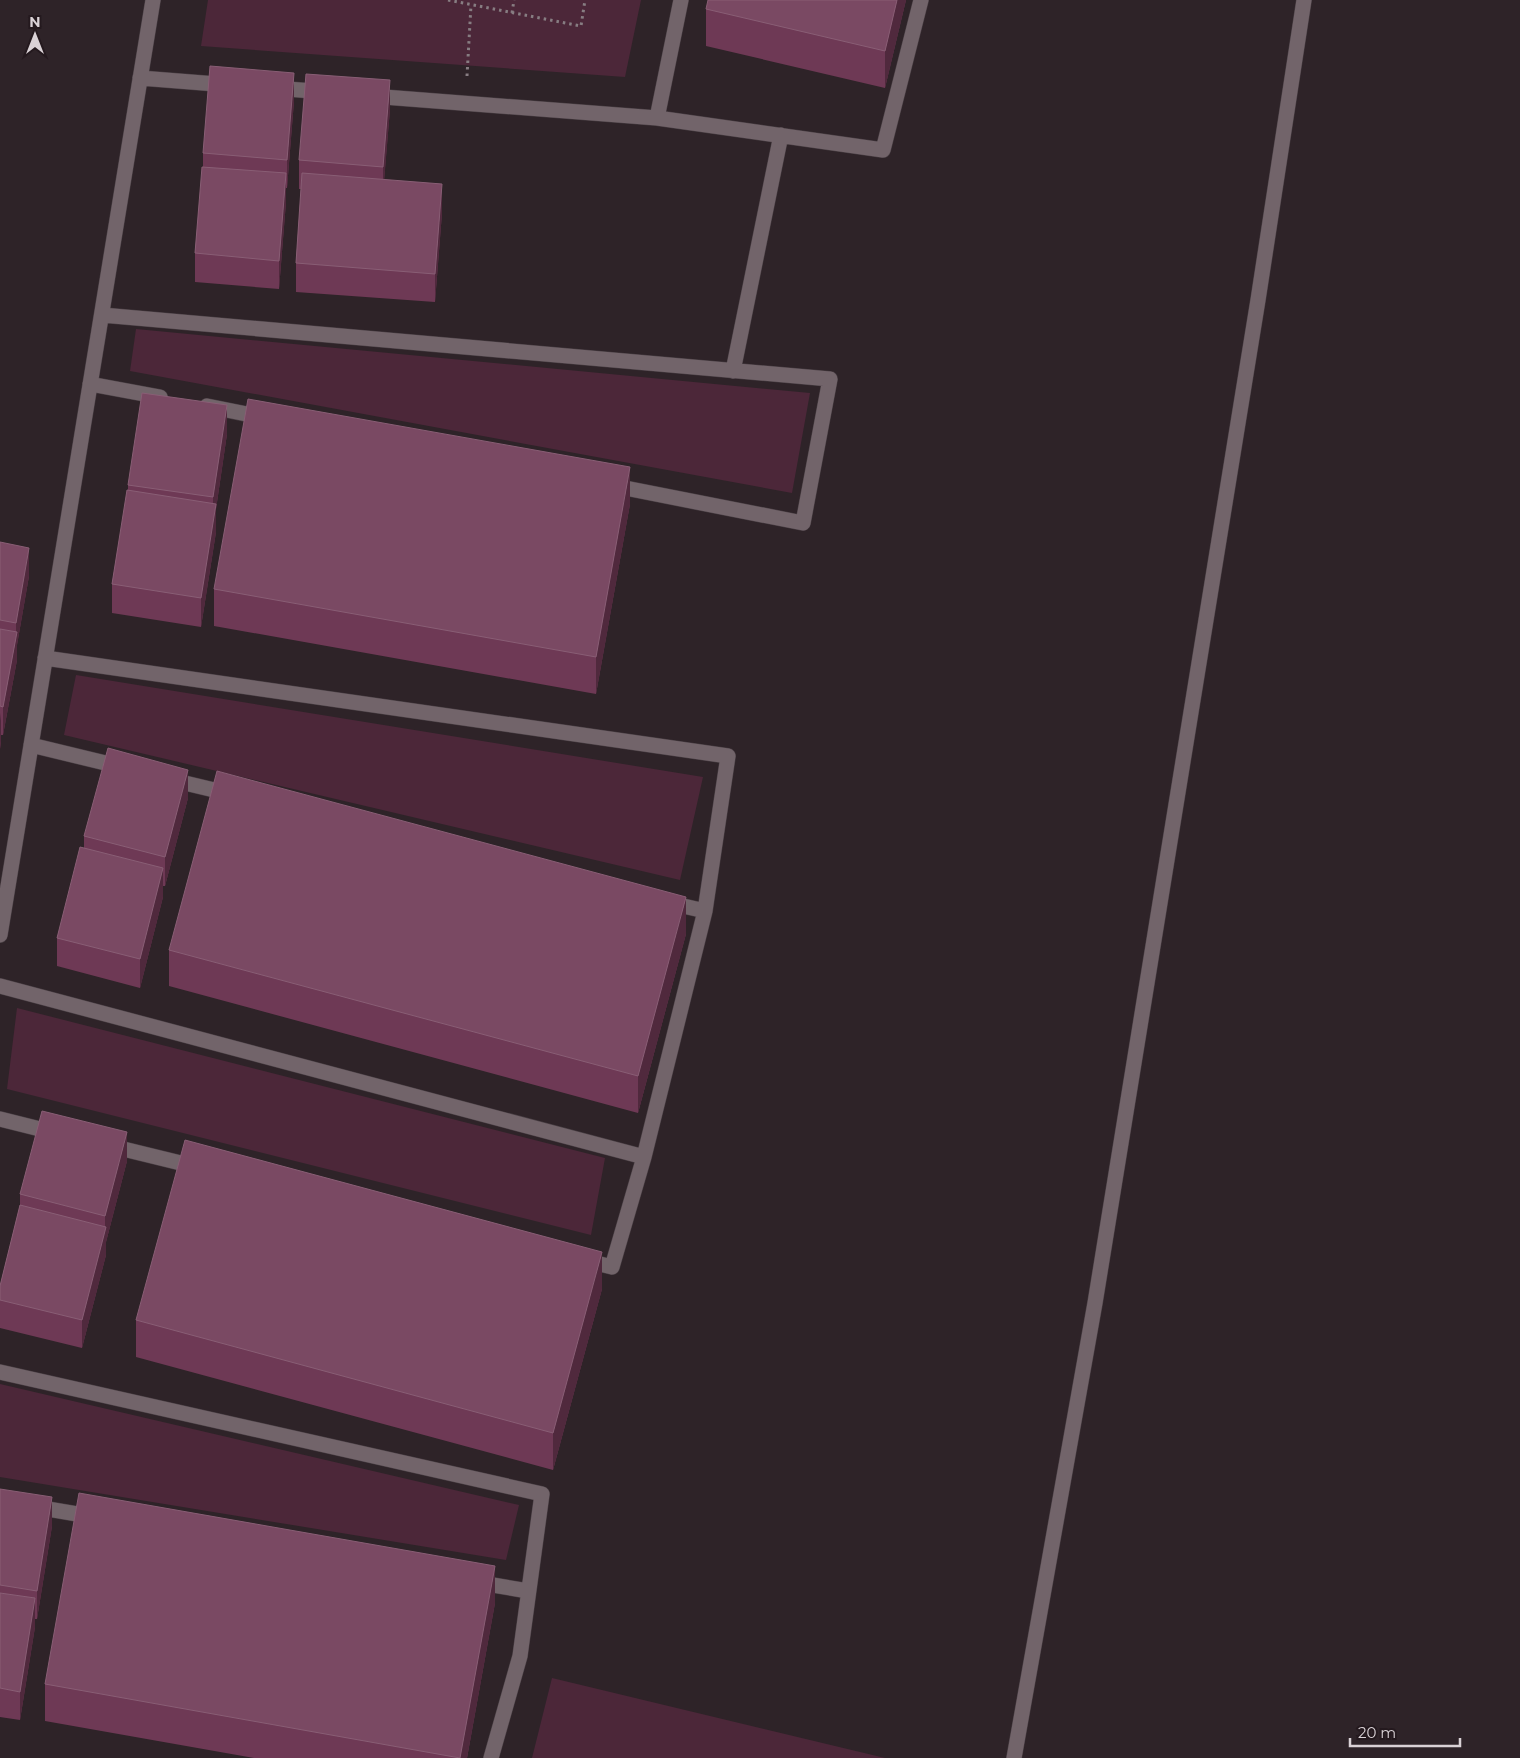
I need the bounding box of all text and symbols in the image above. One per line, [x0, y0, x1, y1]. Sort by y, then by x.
north arrow [10, 10, 60, 60]
text: N [29, 13, 41, 31]
scale bar [1350, 1716, 1460, 1748]
text: 20 m [1358, 1723, 1396, 1742]

